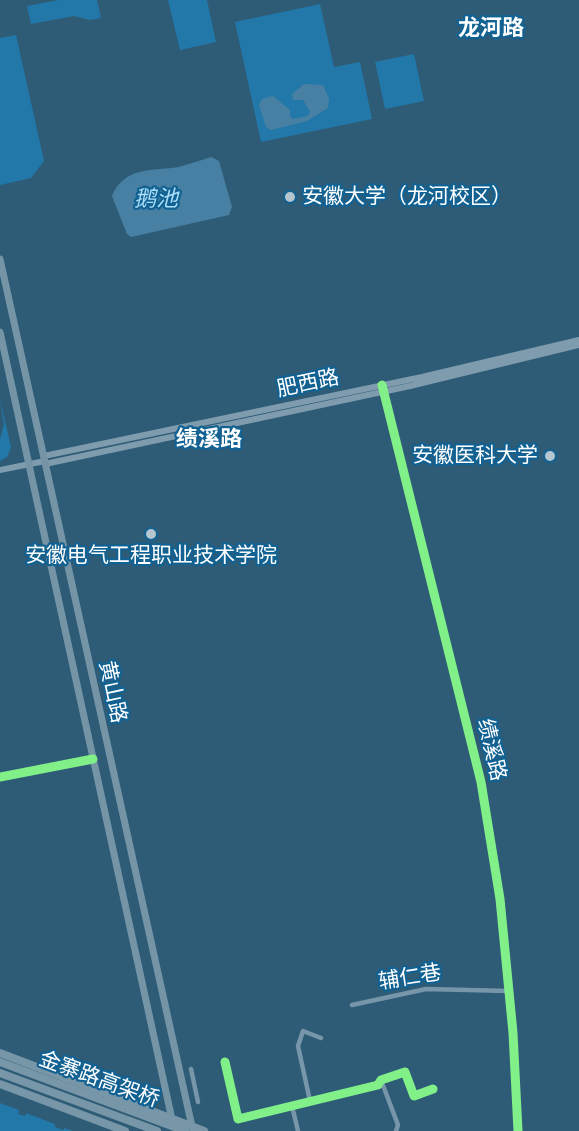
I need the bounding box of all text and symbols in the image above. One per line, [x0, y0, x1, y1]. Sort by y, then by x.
district label: 龙河路 [458, 16, 524, 42]
place label: 安徽大学（龙河校区） [302, 184, 512, 210]
water label: 鹅池 [134, 187, 178, 213]
marker: 安徽大学（龙河校区） [283, 190, 297, 204]
street label: 肥西路 [275, 365, 341, 403]
district label: 绩溪路 [176, 427, 242, 453]
place label: 安徽医科大学 [412, 443, 538, 469]
marker: 安徽医科大学 [543, 449, 557, 463]
marker: 安徽电气工程职业技术学院 [144, 527, 158, 541]
place label: 安徽电气工程职业技术学院 [25, 543, 277, 569]
street label: 黄山路 [93, 659, 131, 725]
street label: 绩溪路 [472, 716, 510, 784]
street label: 辅仁巷 [377, 961, 443, 995]
street label: 金寨路高架桥 [35, 1047, 163, 1113]

